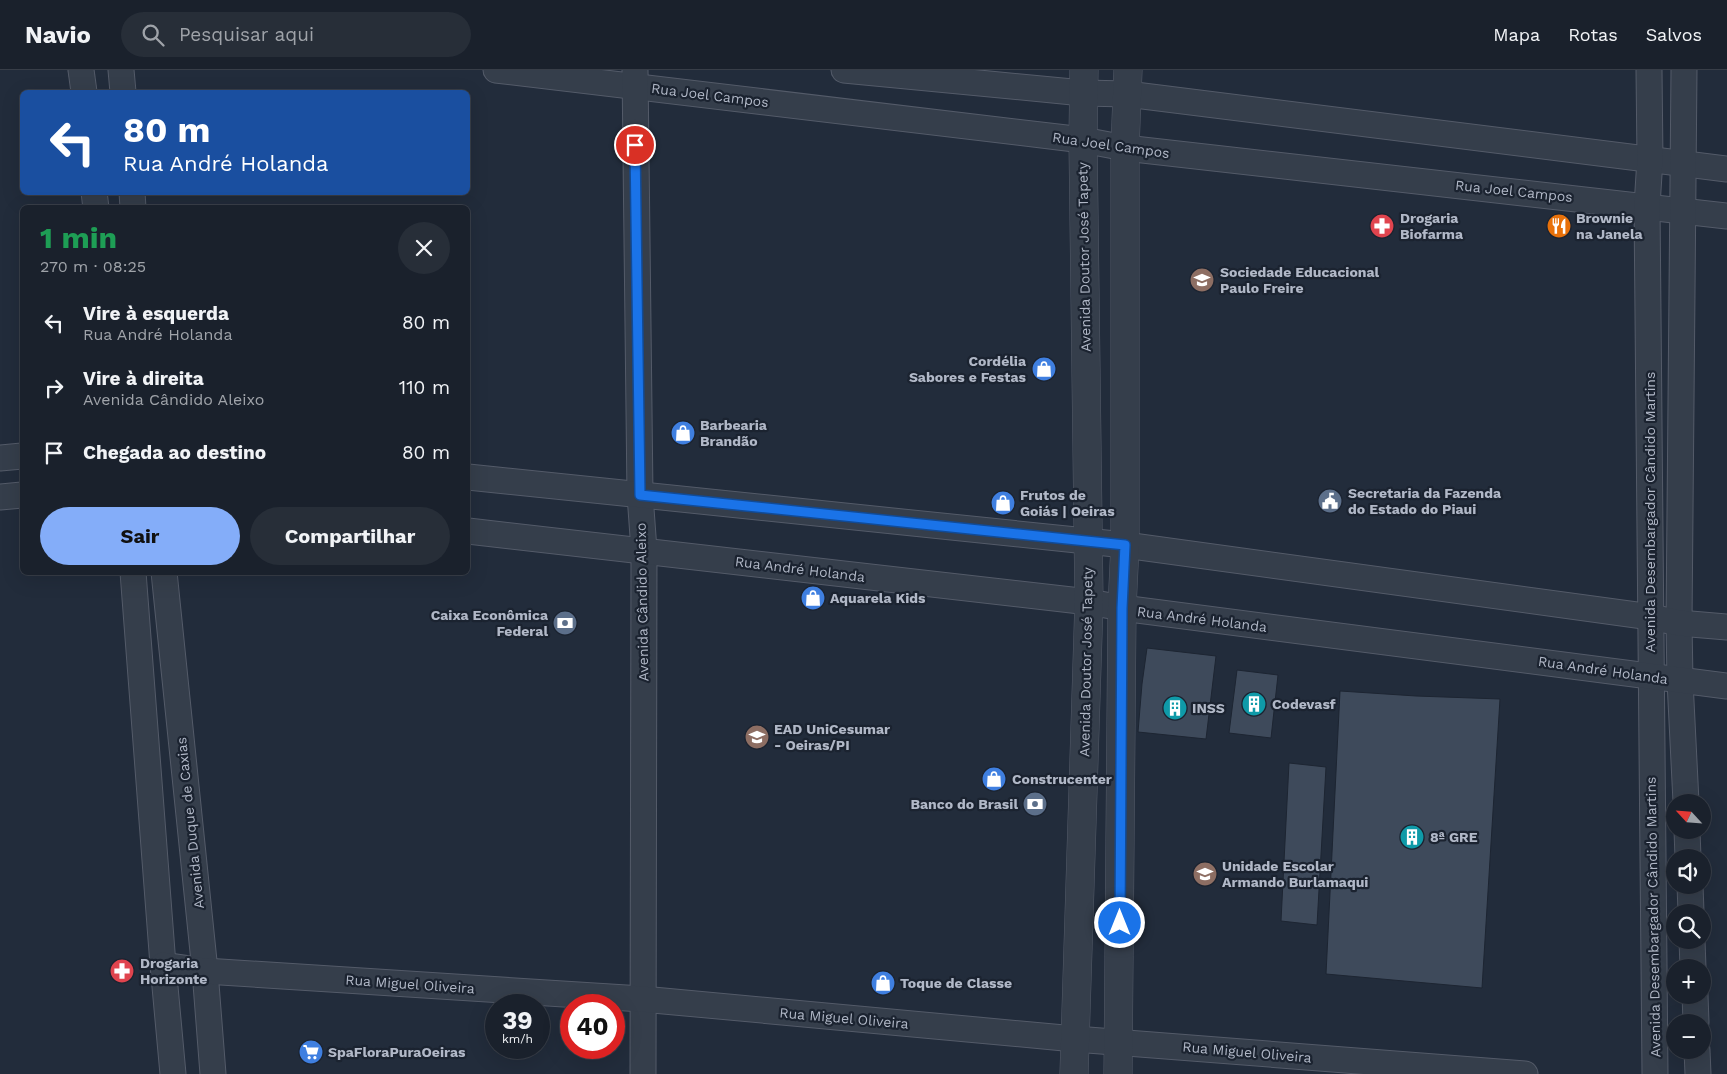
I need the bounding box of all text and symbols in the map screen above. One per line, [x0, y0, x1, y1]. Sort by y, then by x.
search box [121, 12, 471, 57]
text: Navio [25, 21, 91, 49]
icon: search [139, 21, 167, 49]
text: Pesquisar aqui [179, 23, 314, 46]
text: Mapa [1493, 24, 1540, 45]
text: Rotas [1568, 24, 1618, 45]
text: Salvos [1646, 24, 1702, 45]
street label: Rua Joel Campos [650, 80, 770, 110]
text: 80 m [123, 109, 210, 151]
icon: left [40, 110, 105, 175]
pin [614, 124, 656, 166]
street label: Rua Joel Campos [1051, 129, 1171, 161]
icon: arrive [621, 131, 649, 159]
text: Rua André Holanda [123, 151, 329, 176]
street label: Avenida Doutor José Tapety [1074, 161, 1094, 352]
street label: Rua Joel Campos [1454, 177, 1574, 205]
place label: Drogaria Biofarma [1400, 210, 1464, 242]
place label: Brownie na Janela [1576, 210, 1644, 242]
pharmacy icon: Drogaria Biofarma [1369, 213, 1395, 239]
restaurant icon: Brownie na Janela [1546, 213, 1572, 239]
text: 1 min [40, 220, 117, 255]
button: close [398, 222, 450, 274]
text: 270 m · 08:25 [40, 257, 146, 276]
place label: Sociedade Educacional Paulo Freire [1220, 264, 1380, 296]
school or university icon: Sociedade Educacional Paulo Freire [1189, 267, 1215, 293]
text: Vire à esquerda [83, 302, 229, 325]
icon: left [40, 309, 68, 337]
text: 80 m [402, 311, 450, 334]
text: Rua André Holanda [83, 325, 232, 344]
place label: Cordélia Sabores e Festas [909, 353, 1027, 385]
shop icon: Cordélia Sabores e Festas [1031, 356, 1057, 382]
text: Vire à direita [83, 367, 204, 390]
street label: Avenida Desembargador Cândido Martins [1642, 372, 1658, 652]
icon: right [40, 374, 68, 402]
text: 110 m [399, 376, 450, 399]
text: Avenida Cândido Aleixo [83, 390, 264, 409]
place label: Barbearia Brandão [700, 417, 768, 449]
shop icon: Barbearia Brandão [670, 420, 696, 446]
icon: arrive [40, 439, 68, 467]
text: Chegada ao destino [83, 441, 266, 464]
text: 80 m [402, 441, 450, 464]
place label: Secretaria da Fazenda do Estado do Piaui [1348, 485, 1502, 517]
place label: Frutos de Goiás | Oeiras [1020, 487, 1115, 519]
public building icon: Secretaria da Fazenda do Estado do Piaui [1317, 488, 1343, 514]
shop icon: Frutos de Goiás | Oeiras [990, 490, 1016, 516]
button: Sair [40, 507, 240, 565]
button: Compartilhar [250, 507, 450, 565]
street label: Avenida Cândido Aleixo [633, 523, 651, 681]
street label: Rua André Holanda [734, 553, 866, 585]
street label: Avenida Doutor José Tapety [1076, 566, 1096, 757]
shop icon: Aquarela Kids [800, 585, 826, 611]
place label: Aquarela Kids [830, 590, 926, 606]
street label: Rua André Holanda [1136, 603, 1268, 635]
place label: Caixa Econômica Federal [431, 607, 549, 639]
bank icon: Caixa Econômica Federal [552, 610, 578, 636]
street label: Rua André Holanda [1537, 653, 1669, 687]
building icon: Codevasf [1241, 691, 1267, 717]
building icon: INSS [1162, 695, 1188, 721]
place label: Codevasf [1272, 696, 1336, 712]
place label: INSS [1192, 700, 1225, 716]
place label: EAD UniCesumar - Oeiras/PI [774, 721, 890, 753]
school or university icon: EAD UniCesumar - Oeiras/PI [744, 724, 770, 750]
street label: Avenida Duque de Caxias [173, 736, 207, 910]
shop icon: Construcenter [981, 766, 1007, 792]
place label: Construcenter [1012, 771, 1112, 787]
street label: Avenida Desembargador Cândido Martins [1643, 776, 1663, 1058]
bank icon: Banco do Brasil [1022, 791, 1048, 817]
north arrow [1666, 794, 1711, 839]
map controls [1666, 794, 1711, 1059]
place label: Banco do Brasil [910, 796, 1018, 812]
building icon: 8ª GRE [1399, 824, 1425, 850]
place label: 8ª GRE [1430, 829, 1478, 845]
button: sound [1666, 849, 1711, 894]
place label: Unidade Escolar Armando Burlamaqui [1222, 858, 1368, 890]
school or university icon: Unidade Escolar Armando Burlamaqui [1192, 861, 1218, 887]
position arrow [1093, 896, 1145, 948]
button: search [1666, 904, 1711, 949]
place label: Drogaria Horizonte [140, 955, 207, 987]
pharmacy icon: Drogaria Horizonte [109, 958, 135, 984]
button: + [1666, 959, 1711, 1004]
shop icon: Toque de Classe [870, 970, 896, 996]
street label: Rua Miguel Oliveira [345, 971, 475, 997]
place label: Toque de Classe [900, 975, 1012, 991]
speed limit sign: 40 [560, 994, 625, 1059]
street label: Rua Miguel Oliveira [779, 1004, 909, 1032]
text: 39 [502, 1006, 533, 1035]
button: − [1666, 1014, 1711, 1059]
text: km/h [502, 1032, 533, 1046]
street label: Rua Miguel Oliveira [1182, 1038, 1312, 1066]
supermarket icon: SpaFloraPuraOeiras [298, 1039, 324, 1065]
place label: SpaFloraPuraOeiras [328, 1044, 466, 1060]

